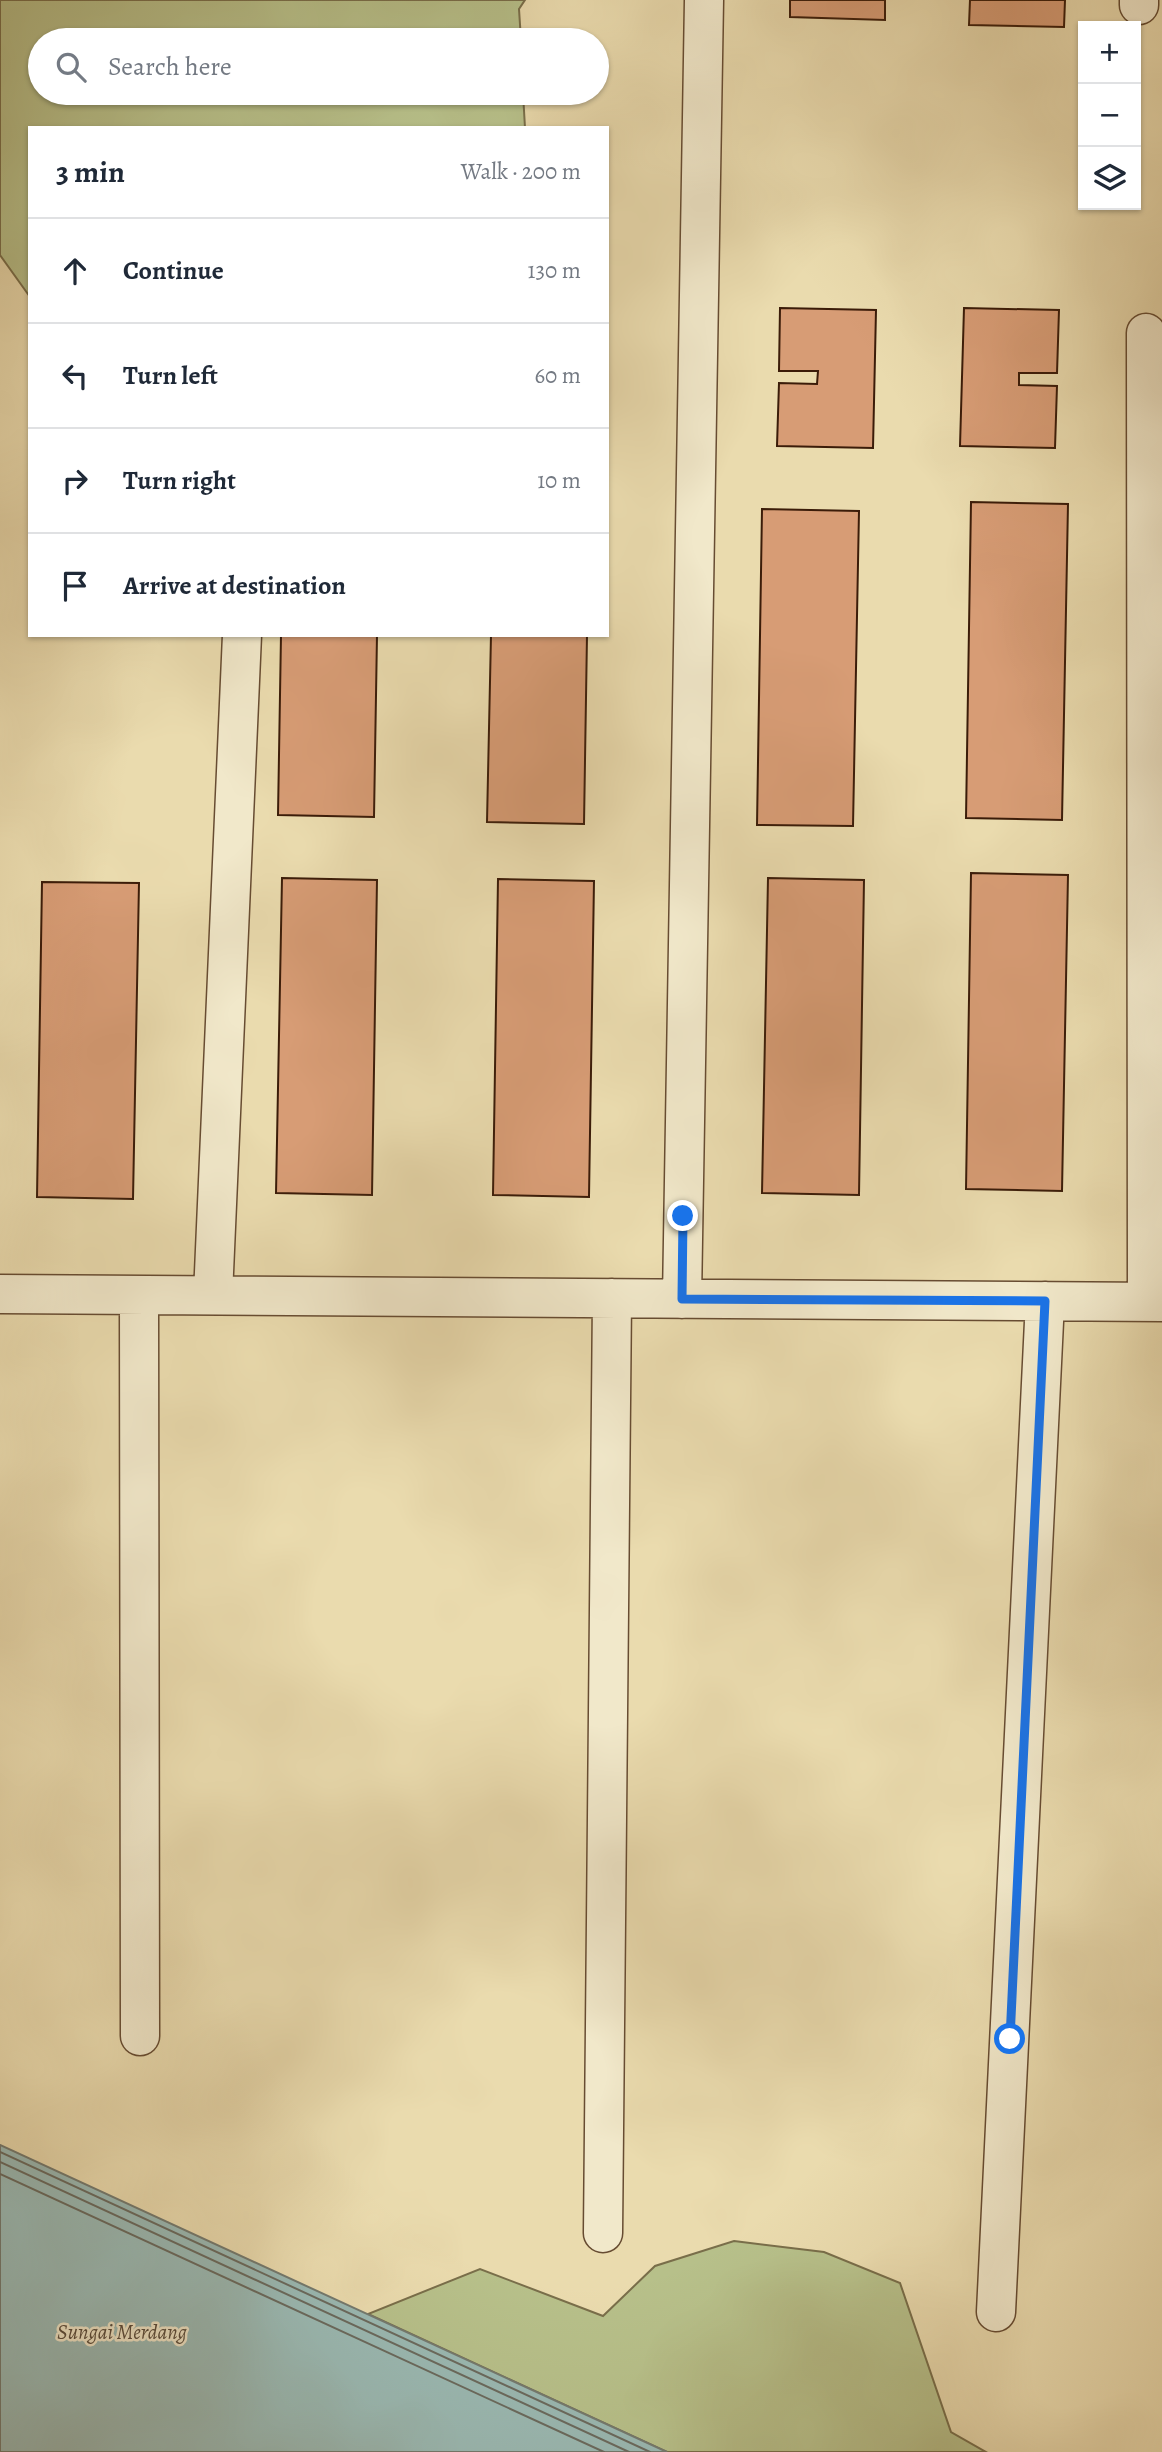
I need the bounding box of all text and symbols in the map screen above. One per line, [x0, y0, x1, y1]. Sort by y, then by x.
map controls [1078, 21, 1141, 210]
button: + [1078, 21, 1141, 84]
search box [28, 28, 609, 105]
icon: search [52, 48, 90, 86]
text: Search here [108, 49, 232, 84]
button: − [1078, 84, 1141, 147]
button: layers [1078, 147, 1141, 210]
text: 3 min [56, 152, 125, 192]
text: Walk · 200 m [461, 156, 581, 187]
icon: ahead [56, 252, 94, 290]
text: Continue [123, 253, 224, 288]
text: 130 m [528, 255, 581, 286]
icon: left [56, 357, 94, 395]
text: Turn left [123, 358, 218, 393]
text: 60 m [534, 360, 581, 391]
icon: right [56, 462, 94, 500]
text: Turn right [123, 463, 236, 498]
text: 10 m [537, 465, 581, 496]
icon: arrive [56, 567, 94, 605]
text: Arrive at destination [123, 568, 346, 603]
route end [667, 1200, 698, 1231]
route start [994, 2023, 1025, 2054]
water label: Sungai Merdang [57, 2318, 188, 2346]

